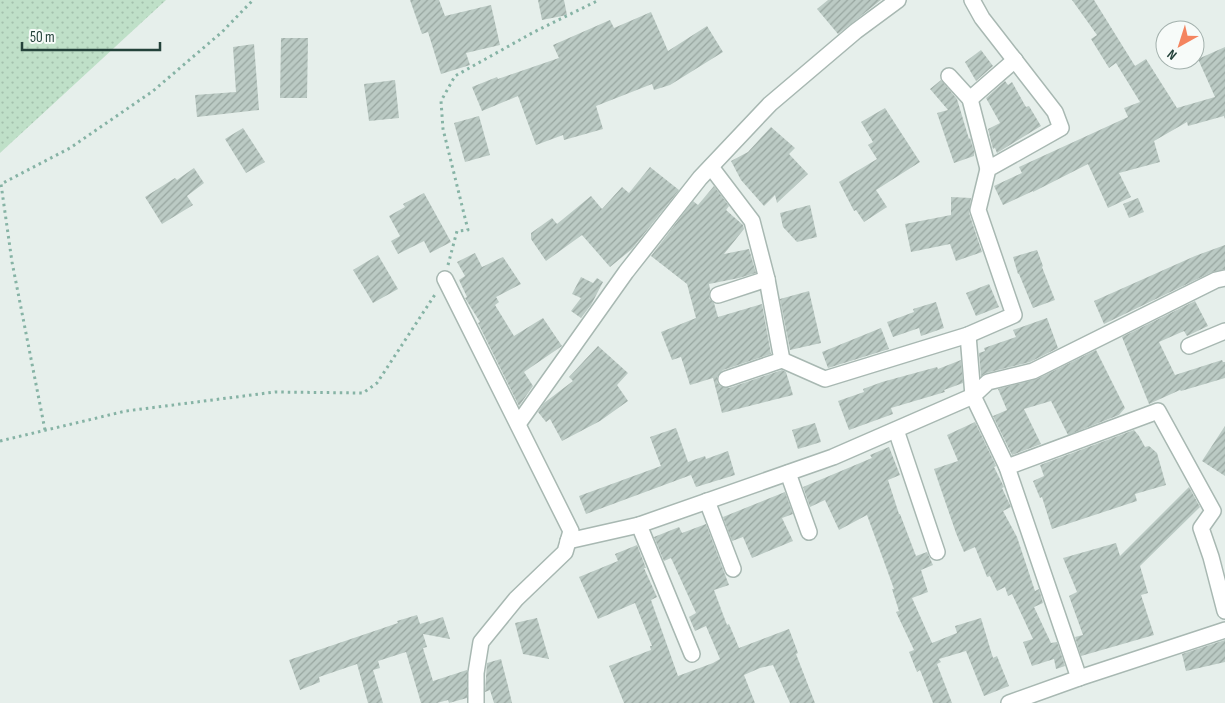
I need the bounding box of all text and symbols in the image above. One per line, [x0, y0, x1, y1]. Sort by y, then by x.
scale bar [22, 20, 160, 52]
north arrow [1155, 20, 1205, 70]
text: 50 m [30, 28, 55, 47]
text: N [1164, 46, 1180, 64]

